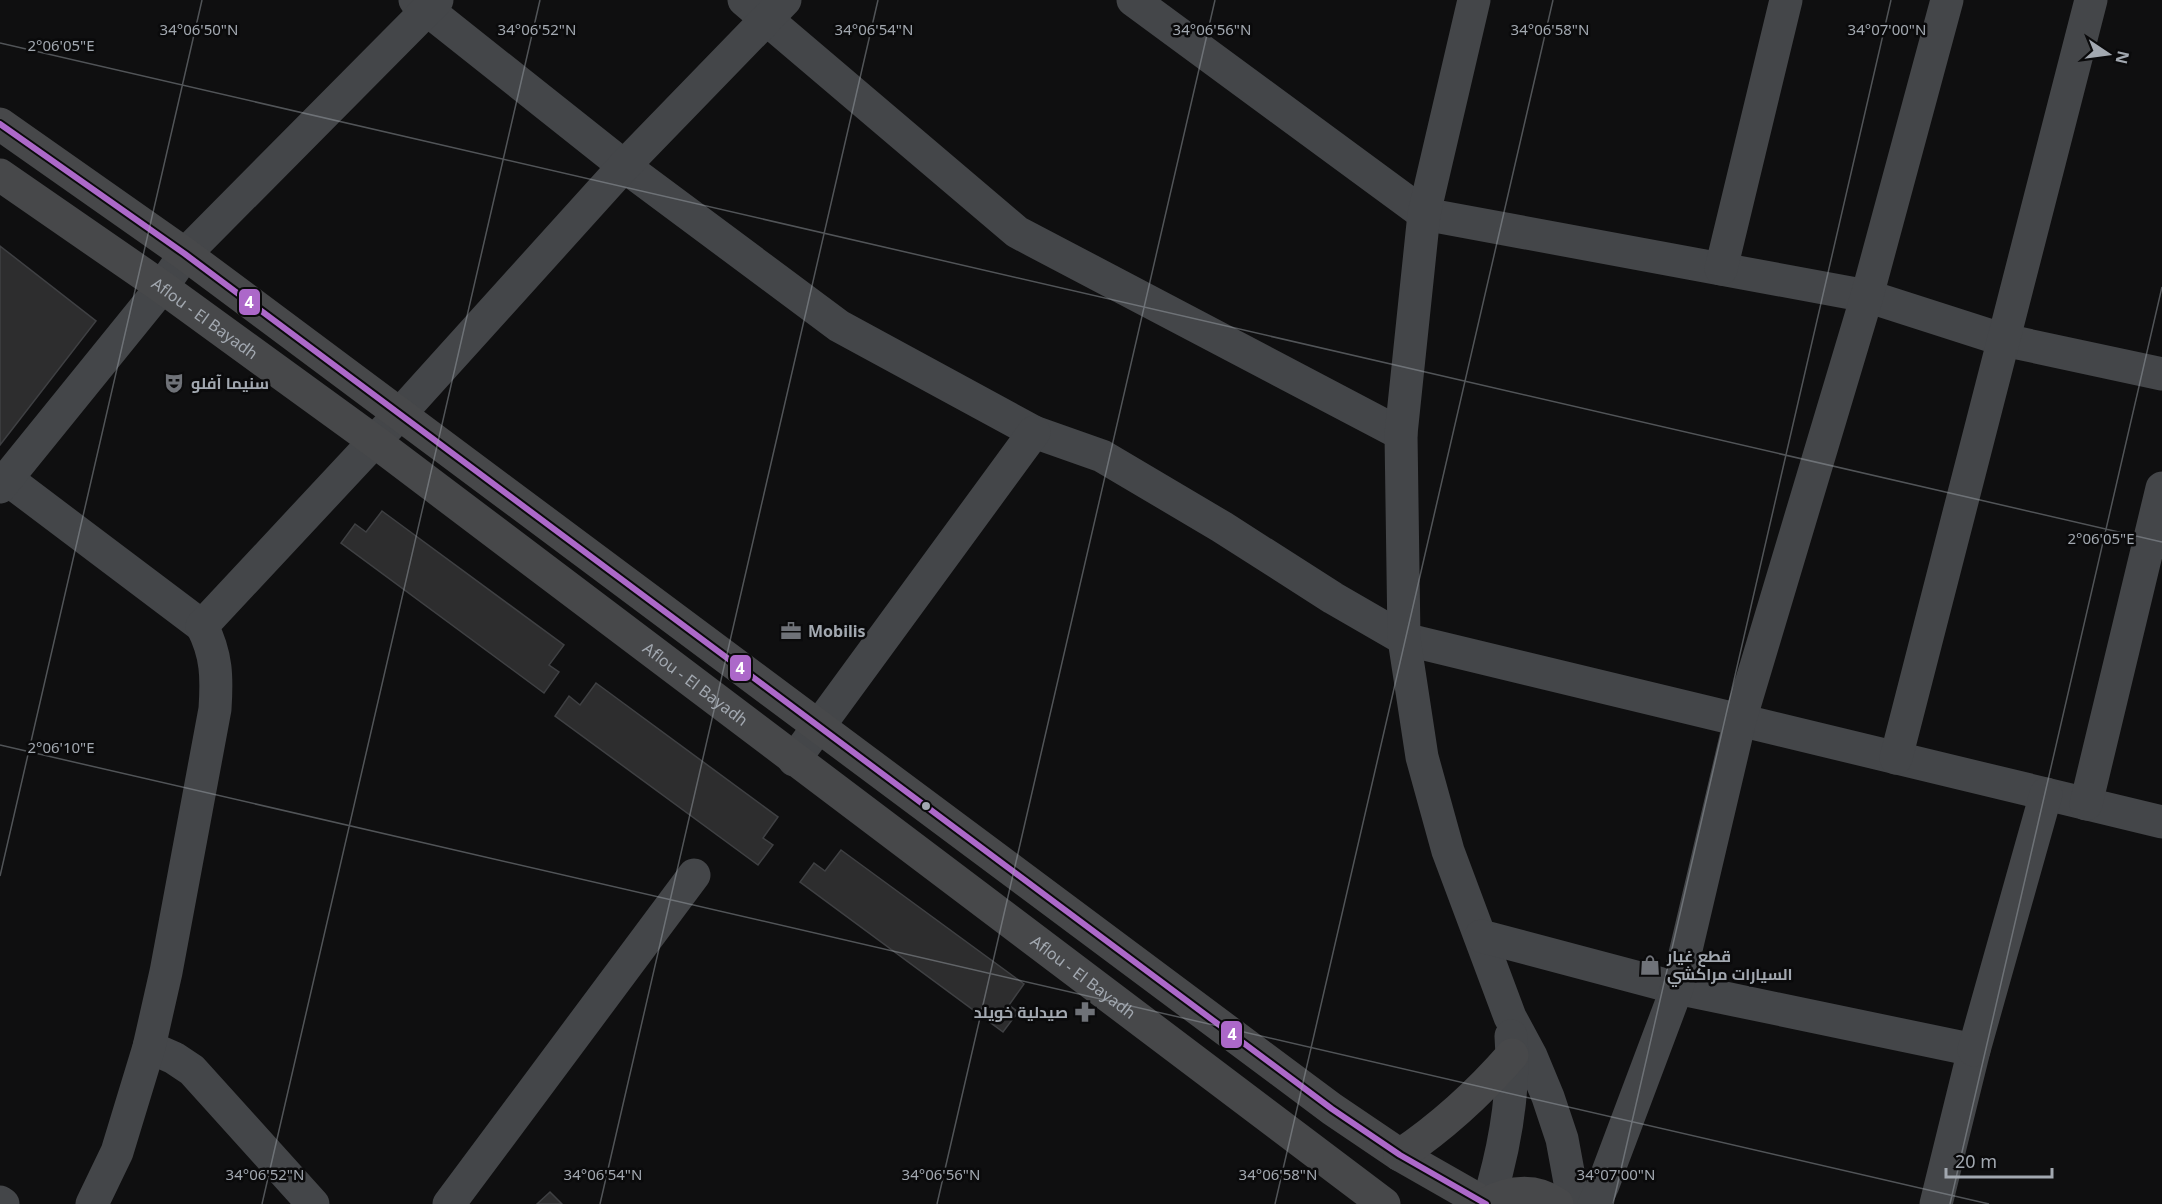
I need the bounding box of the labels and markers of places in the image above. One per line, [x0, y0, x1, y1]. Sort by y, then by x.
theatre icon: سنيما آفلو [162, 371, 186, 395]
place label: سنيما آفلو [191, 372, 269, 394]
office icon: Mobilis [779, 619, 803, 643]
place label: Mobilis [808, 620, 866, 642]
unlabelled marker [920, 800, 932, 812]
place label: قطع غيار السيارات مراكشي [1666, 945, 1793, 987]
shop icon: قطع غيار السيارات مراكشي [1638, 953, 1662, 977]
pharmacy icon: صيدلية خويلد [1073, 1000, 1097, 1024]
place label: صيدلية خويلد [974, 1001, 1068, 1023]

